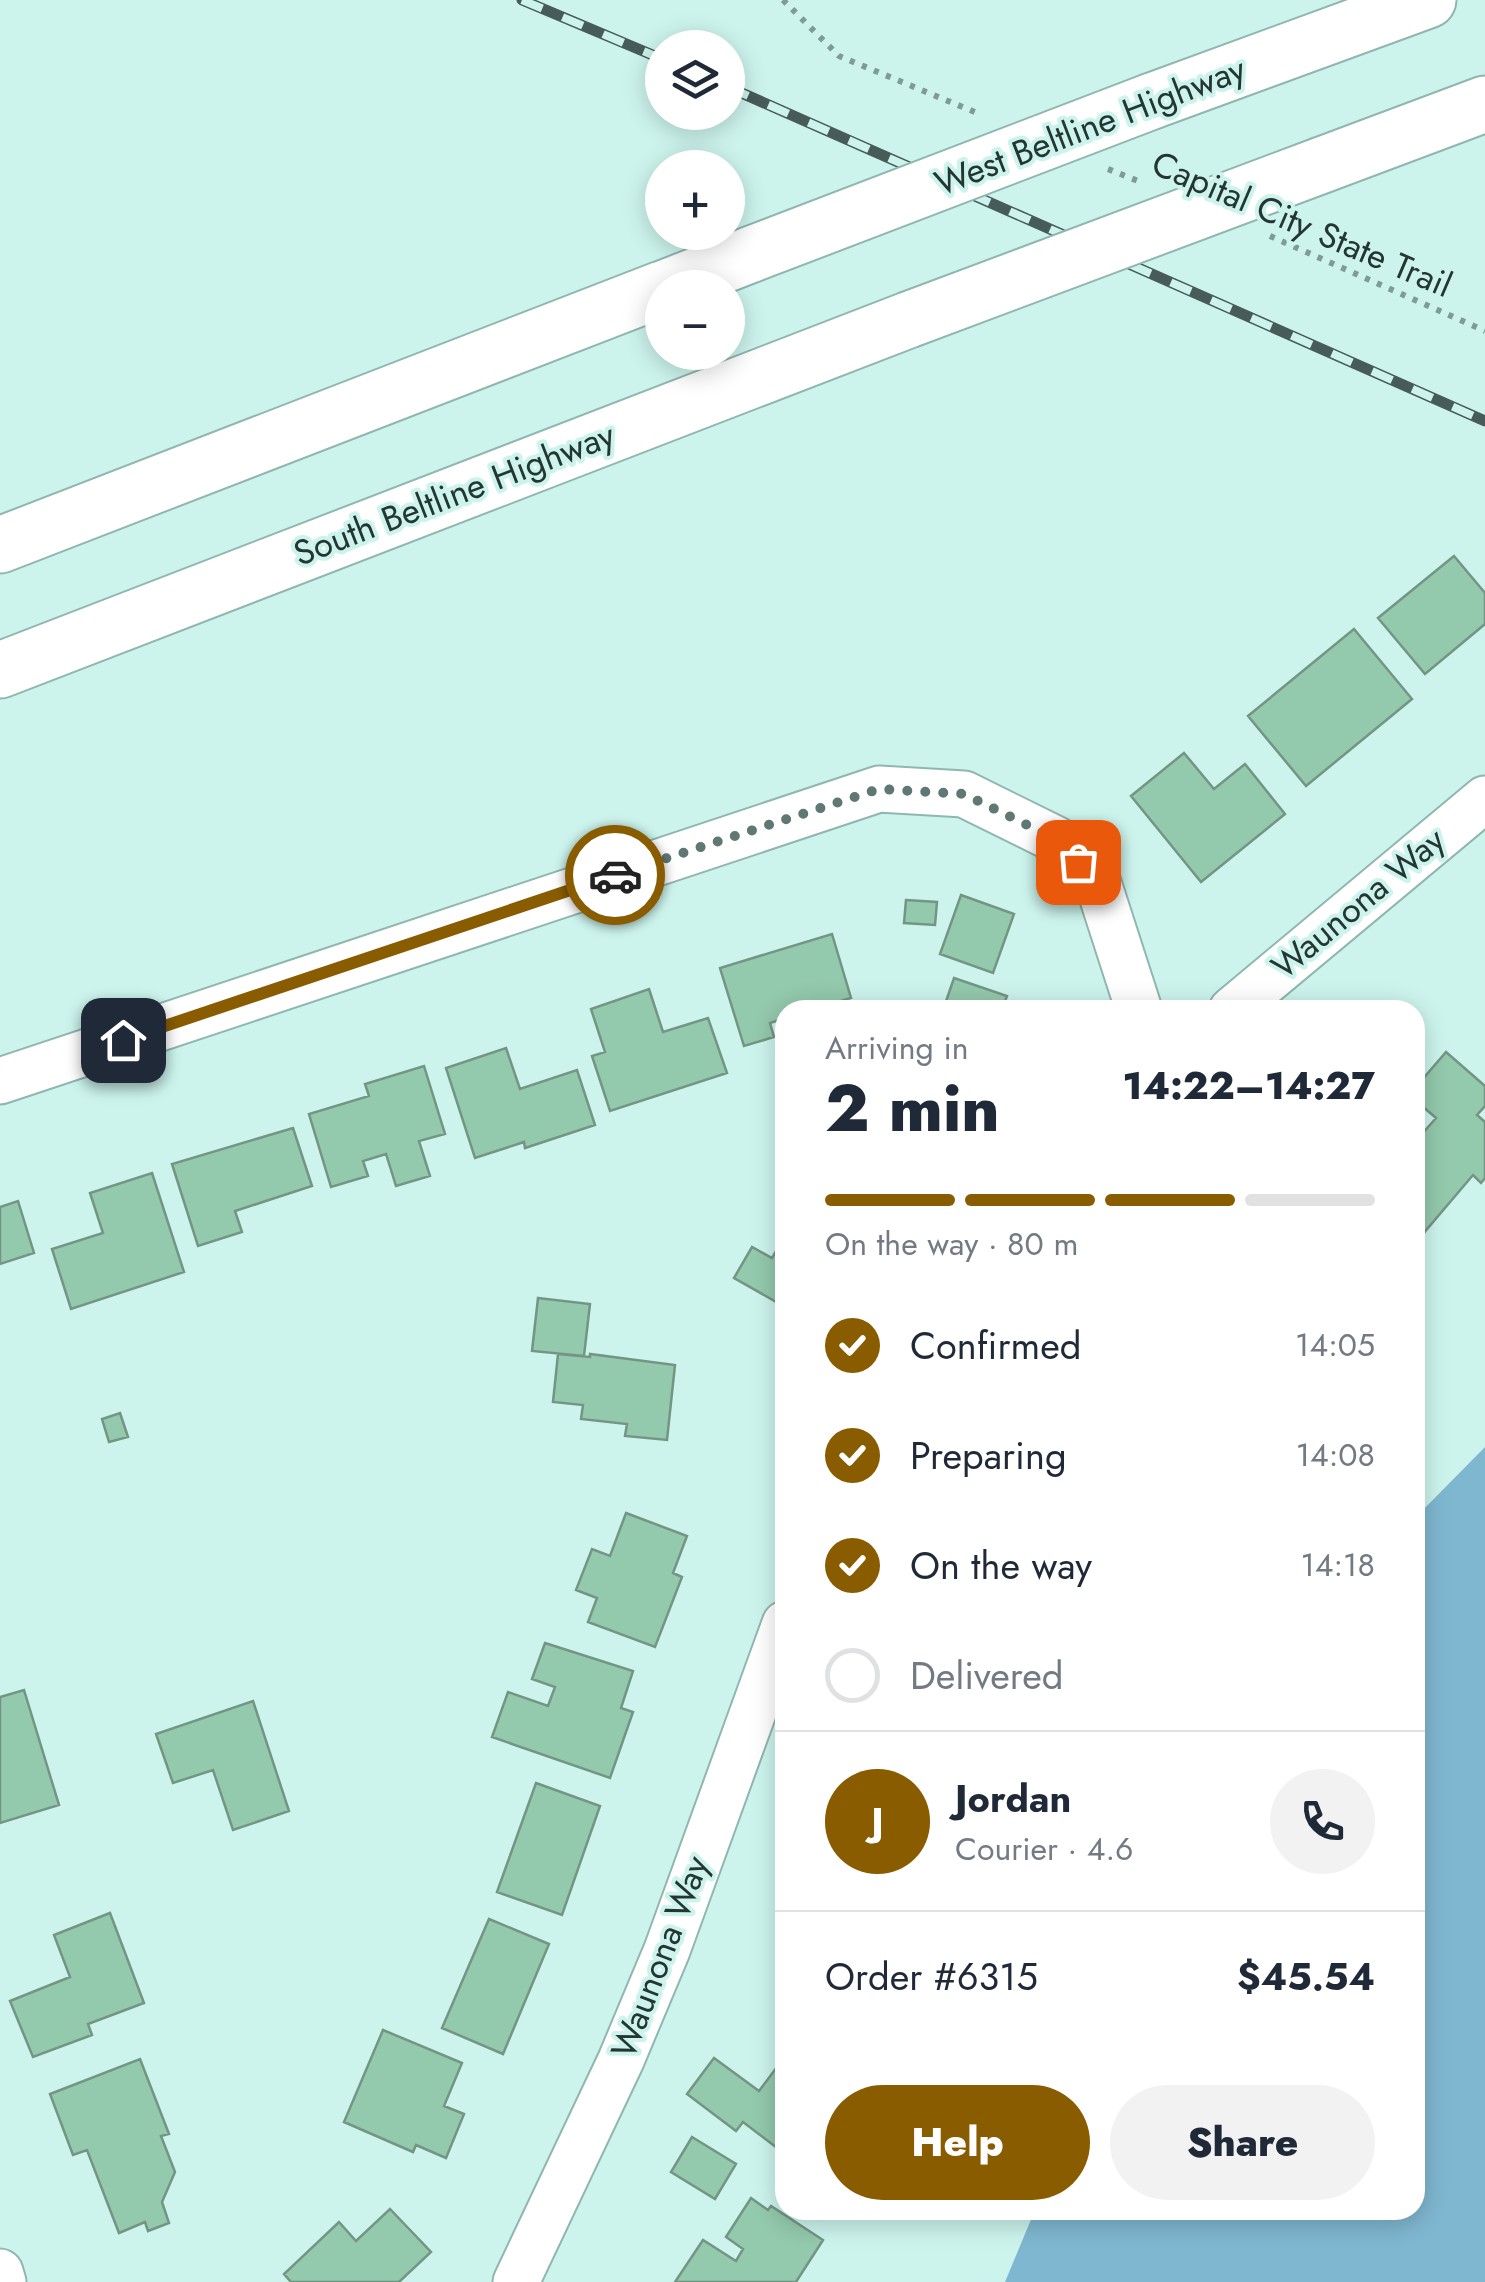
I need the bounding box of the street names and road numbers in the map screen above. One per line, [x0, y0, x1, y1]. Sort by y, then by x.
street label: West Beltline Highway [927, 43, 1253, 208]
street label: Capital City State Trail [1144, 138, 1460, 310]
street label: South Beltline Highway [286, 410, 622, 578]
street label: Waunona Way [1260, 815, 1456, 991]
street label: Waunona Way [599, 1848, 722, 2065]

